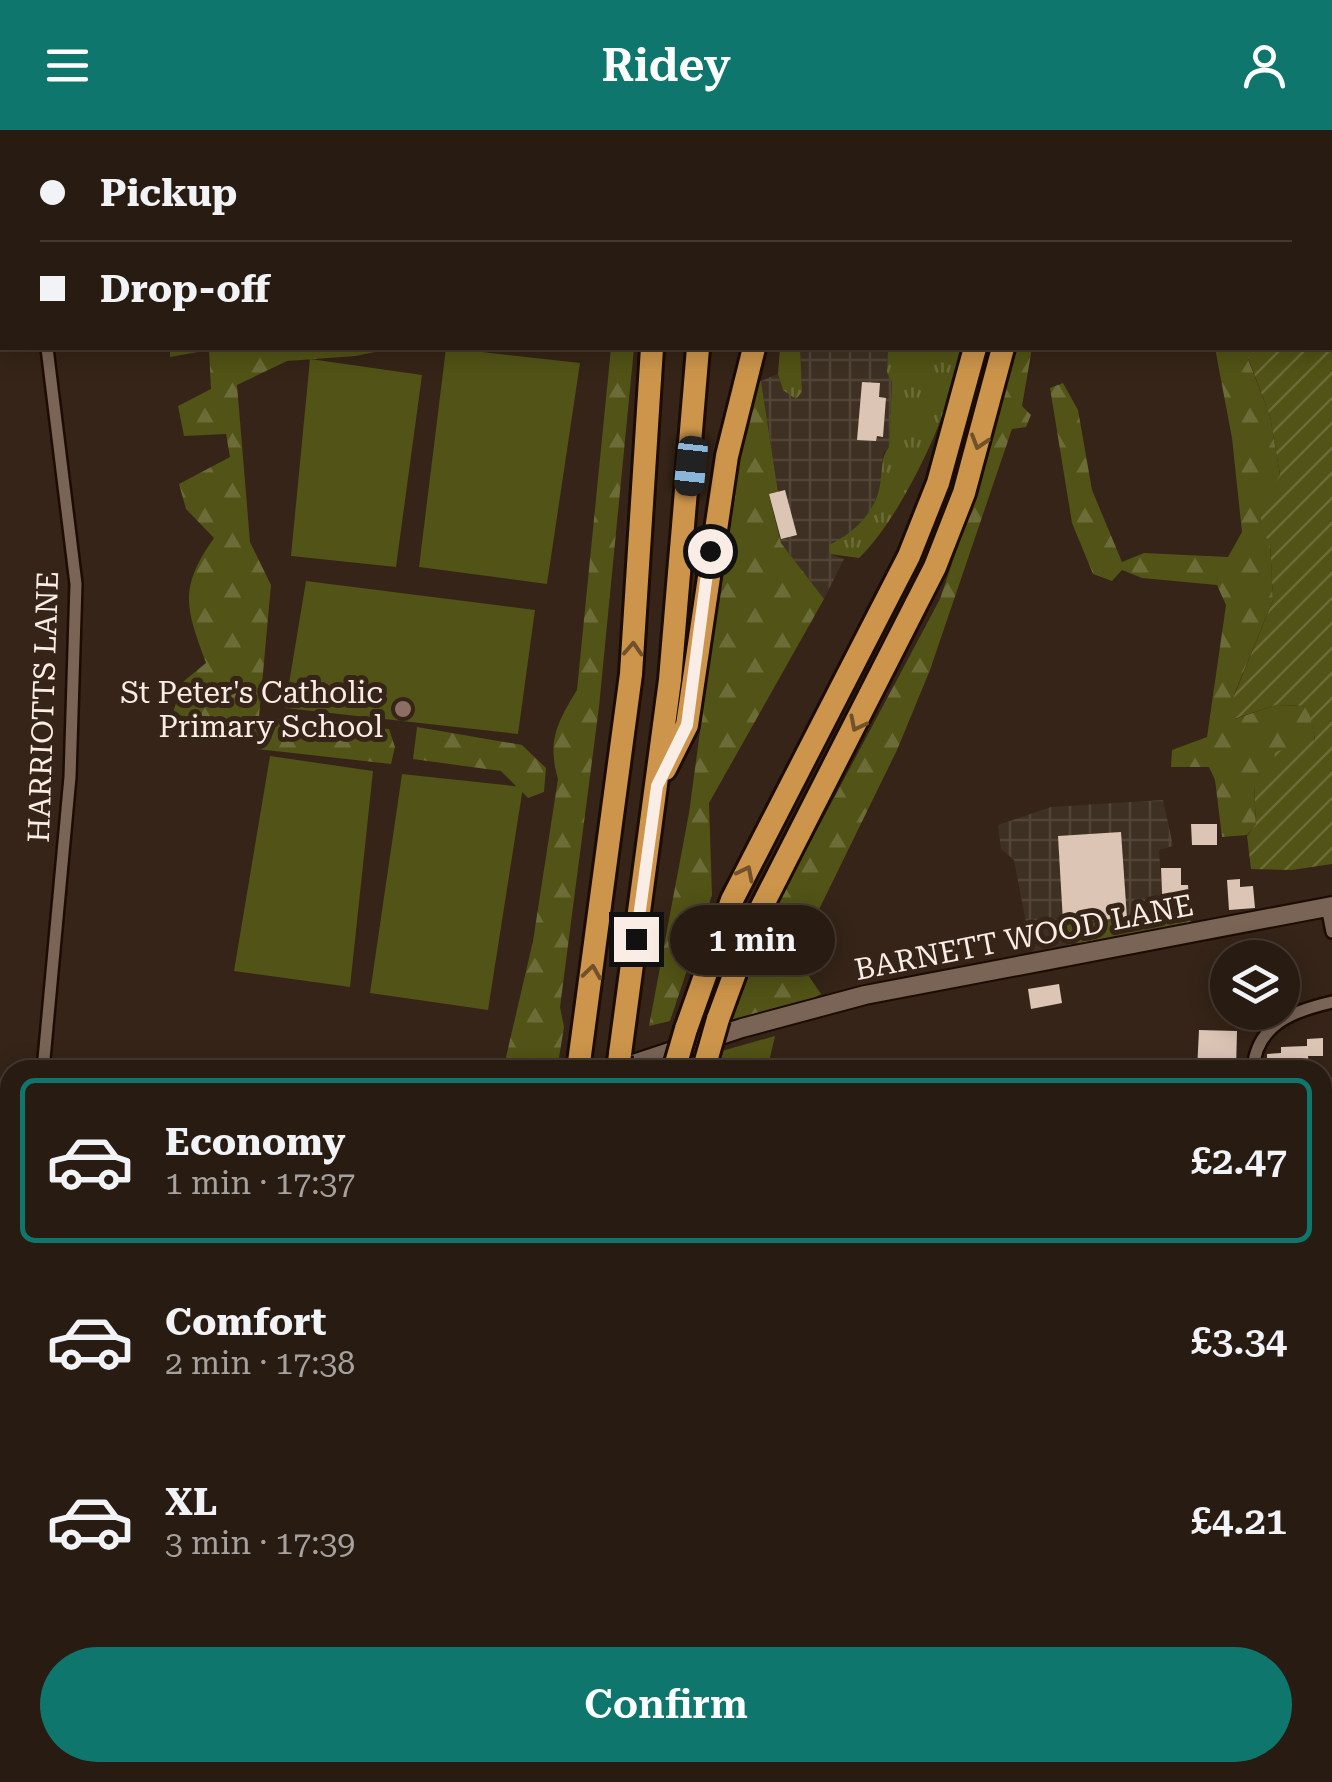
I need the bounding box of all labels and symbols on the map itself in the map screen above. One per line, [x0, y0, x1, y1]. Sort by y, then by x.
one-way arrow [970, 433, 991, 450]
car [673, 435, 709, 497]
route start [688, 529, 733, 574]
street label: HARRIOTTS LANE [21, 571, 65, 843]
one-way arrow [622, 641, 643, 657]
place label: St Peter's Catholic Primary School [120, 675, 383, 744]
marker: St Peter's Catholic Primary School [392, 698, 414, 720]
one-way arrow [850, 714, 869, 732]
one-way arrow [733, 865, 753, 883]
street label: BARNETT WOOD LANE [852, 887, 1196, 987]
callout: 1 min [671, 904, 836, 974]
route end [614, 917, 659, 962]
one-way arrow [580, 963, 601, 980]

